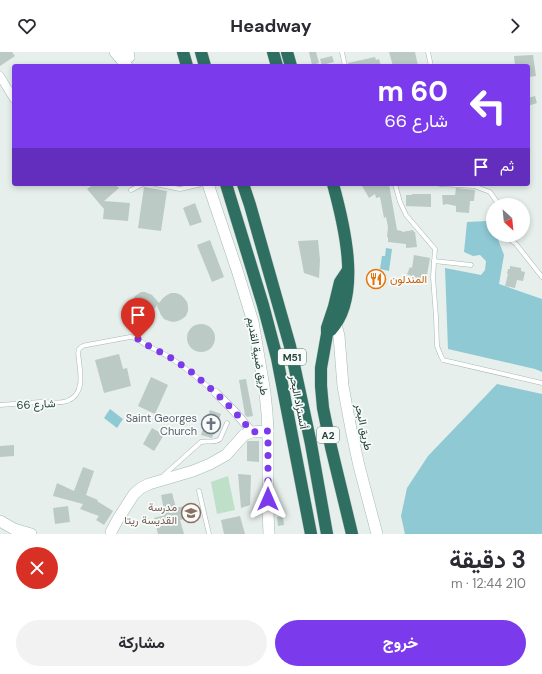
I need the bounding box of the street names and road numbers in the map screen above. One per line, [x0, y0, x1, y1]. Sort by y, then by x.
street label: طريق ضبية القديم [243, 316, 272, 396]
road number: M51 [278, 349, 306, 365]
street label: أتستراد البحر [287, 373, 311, 431]
street label: شارع 66 [16, 396, 56, 413]
street label: طريق البحر [352, 401, 376, 452]
road number: A2 [317, 427, 339, 443]

